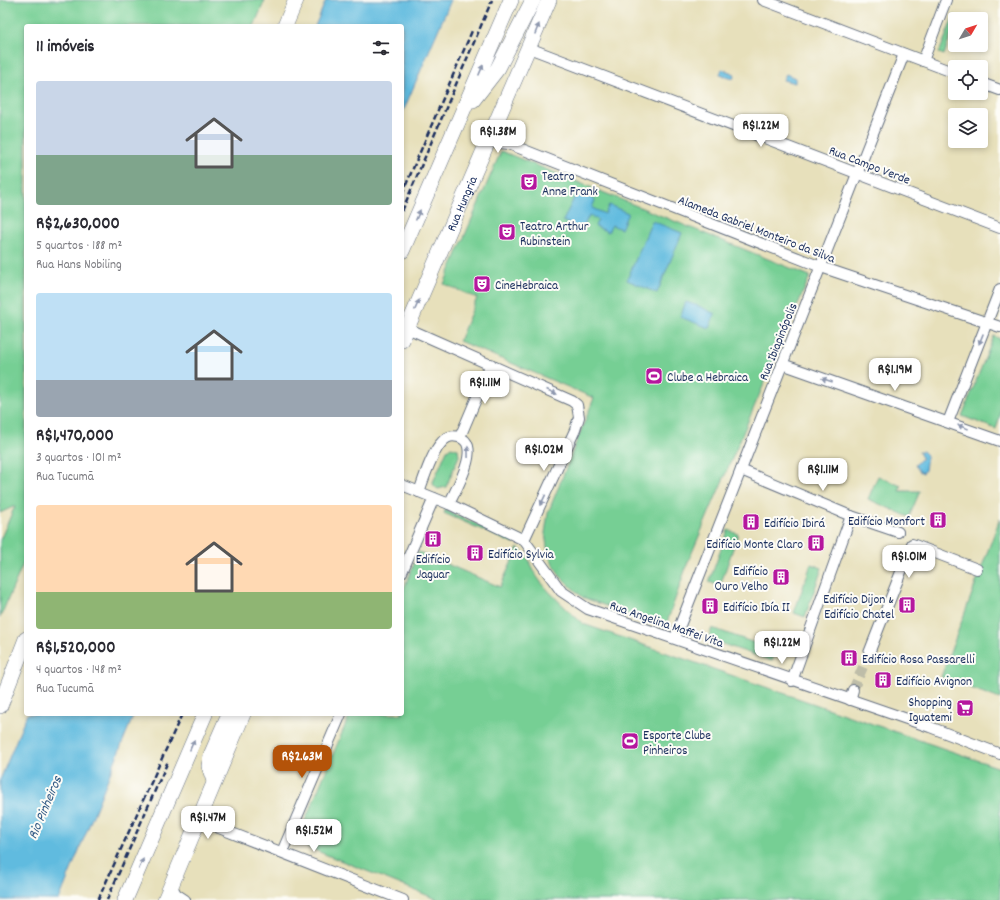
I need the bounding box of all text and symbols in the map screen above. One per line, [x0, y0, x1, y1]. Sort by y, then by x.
north arrow [948, 12, 988, 52]
map controls [948, 12, 988, 148]
one-way arrow [534, 23, 540, 34]
text: 11 imóveis [36, 36, 95, 60]
icon: filters [370, 37, 392, 59]
button: locate [948, 60, 988, 100]
one-way arrow [478, 64, 484, 76]
icon: home [178, 107, 250, 179]
button: layers [948, 108, 988, 148]
pin: R$1.22M [724, 114, 798, 148]
text: R$1.22M [743, 117, 779, 136]
pin: R$1.38M [461, 120, 535, 154]
text: R$1.38M [480, 123, 516, 142]
street label: Rua Campo Verde [826, 142, 913, 191]
place label: Teatro Anne Frank [542, 168, 598, 202]
theatre icon: Teatro Anne Frank [519, 172, 539, 192]
street label: Rua Hungria [443, 173, 484, 235]
street label: Alameda Gabriel Monteiro da Silva [675, 192, 838, 269]
one-way arrow [415, 209, 421, 221]
text: R$2,630,000 [36, 213, 120, 237]
place label: Teatro Arthur Rubinstein [520, 218, 589, 252]
theatre icon: Teatro Arthur Rubinstein [497, 222, 517, 242]
text: 5 quartos · 188 m² [36, 237, 122, 256]
text: Rua Hans Nobiling [36, 256, 122, 275]
theatre icon: CineHebraica [472, 274, 492, 294]
place label: CineHebraica [495, 277, 559, 296]
one-way arrow [415, 298, 421, 310]
street label: Rua Ibiapinópolis [755, 300, 803, 384]
icon: home [178, 319, 250, 391]
one-way arrow [978, 333, 984, 344]
pin: R$1.19M [858, 358, 932, 392]
text: R$1.19M [878, 361, 912, 380]
sports icon: Clube a Hebraica [644, 366, 664, 386]
place label: Clube a Hebraica [667, 369, 749, 388]
pin: R$1.11M [448, 371, 522, 405]
text: R$1.11M [469, 374, 501, 393]
one-way arrow [821, 376, 833, 382]
one-way arrow [547, 389, 559, 395]
one-way arrow [957, 424, 969, 430]
text: R$1,470,000 [36, 425, 114, 449]
pin: R$1.02M [507, 438, 581, 472]
text: R$1.02M [525, 441, 563, 460]
one-way arrow [465, 445, 471, 458]
text: 3 quartos · 101 m² [36, 449, 121, 468]
pin: R$1.11M [786, 458, 860, 492]
text: R$1.11M [807, 461, 839, 480]
text: Rua Tucumã [36, 468, 94, 487]
one-way arrow [540, 494, 546, 505]
building icon: Edifício Monfort [928, 510, 948, 530]
building icon: Edifício Ibirá [741, 512, 761, 532]
place label: Edifício Monfort [848, 513, 925, 532]
place label: Edifício Ibirá [764, 515, 826, 534]
building icon: Edifício Jaguar [423, 529, 443, 549]
icon: home [178, 531, 250, 603]
building icon: Edifício Monte Claro [806, 533, 826, 553]
place label: Edifício Monte Claro [706, 536, 803, 555]
building icon: Edifício Sylvia [465, 543, 485, 563]
pin: R$1.01M [872, 545, 946, 579]
place label: Edifício Sylvia [488, 546, 555, 565]
text: R$1.01M [891, 548, 927, 567]
place label: Edifício Jaguar [416, 551, 451, 585]
place label: Edifício Ouro Velho [715, 563, 768, 597]
building icon: Edifício Ouro Velho [771, 567, 791, 587]
place label: Edifício Dijon & Edifício Chatel [823, 591, 894, 625]
building icon: Edifício Dijon & Edifício Chatel [897, 595, 917, 615]
building icon: Edifício Ibía II [700, 596, 720, 616]
street label: Rua Angelina Maffei Vita [607, 597, 726, 654]
place label: Edifício Ibía II [723, 599, 790, 618]
pin: R$1.22M [745, 631, 819, 665]
text: R$1.22M [764, 634, 800, 653]
text: R$1,520,000 [36, 637, 115, 661]
building icon: Edifício Rosa Passarelli [839, 648, 859, 668]
place label: Edifício Rosa Passarelli [862, 651, 975, 670]
text: 4 quartos · 148 m² [36, 661, 122, 680]
building icon: Edifício Avignon [873, 670, 893, 690]
place label: Edifício Avignon [896, 673, 972, 692]
text: Rua Tucumã [36, 680, 94, 699]
place label: Shopping Iguatemi [908, 694, 953, 728]
supermarket icon: Shopping Iguatemi [955, 698, 975, 718]
place label: Esporte Clube Pinheiros [643, 727, 711, 761]
sports icon: Esporte Clube Pinheiros [620, 731, 640, 751]
one-way arrow [190, 738, 196, 750]
pin: R$2.63M [265, 745, 339, 779]
text: R$2.63M [282, 748, 322, 767]
water label: Rio Pinheiros [24, 772, 68, 842]
pin: R$1.47M [171, 806, 245, 840]
text: R$1.47M [190, 809, 226, 828]
pin: R$1.52M [277, 819, 351, 853]
text: R$1.52M [295, 822, 333, 841]
one-way arrow [139, 858, 145, 870]

